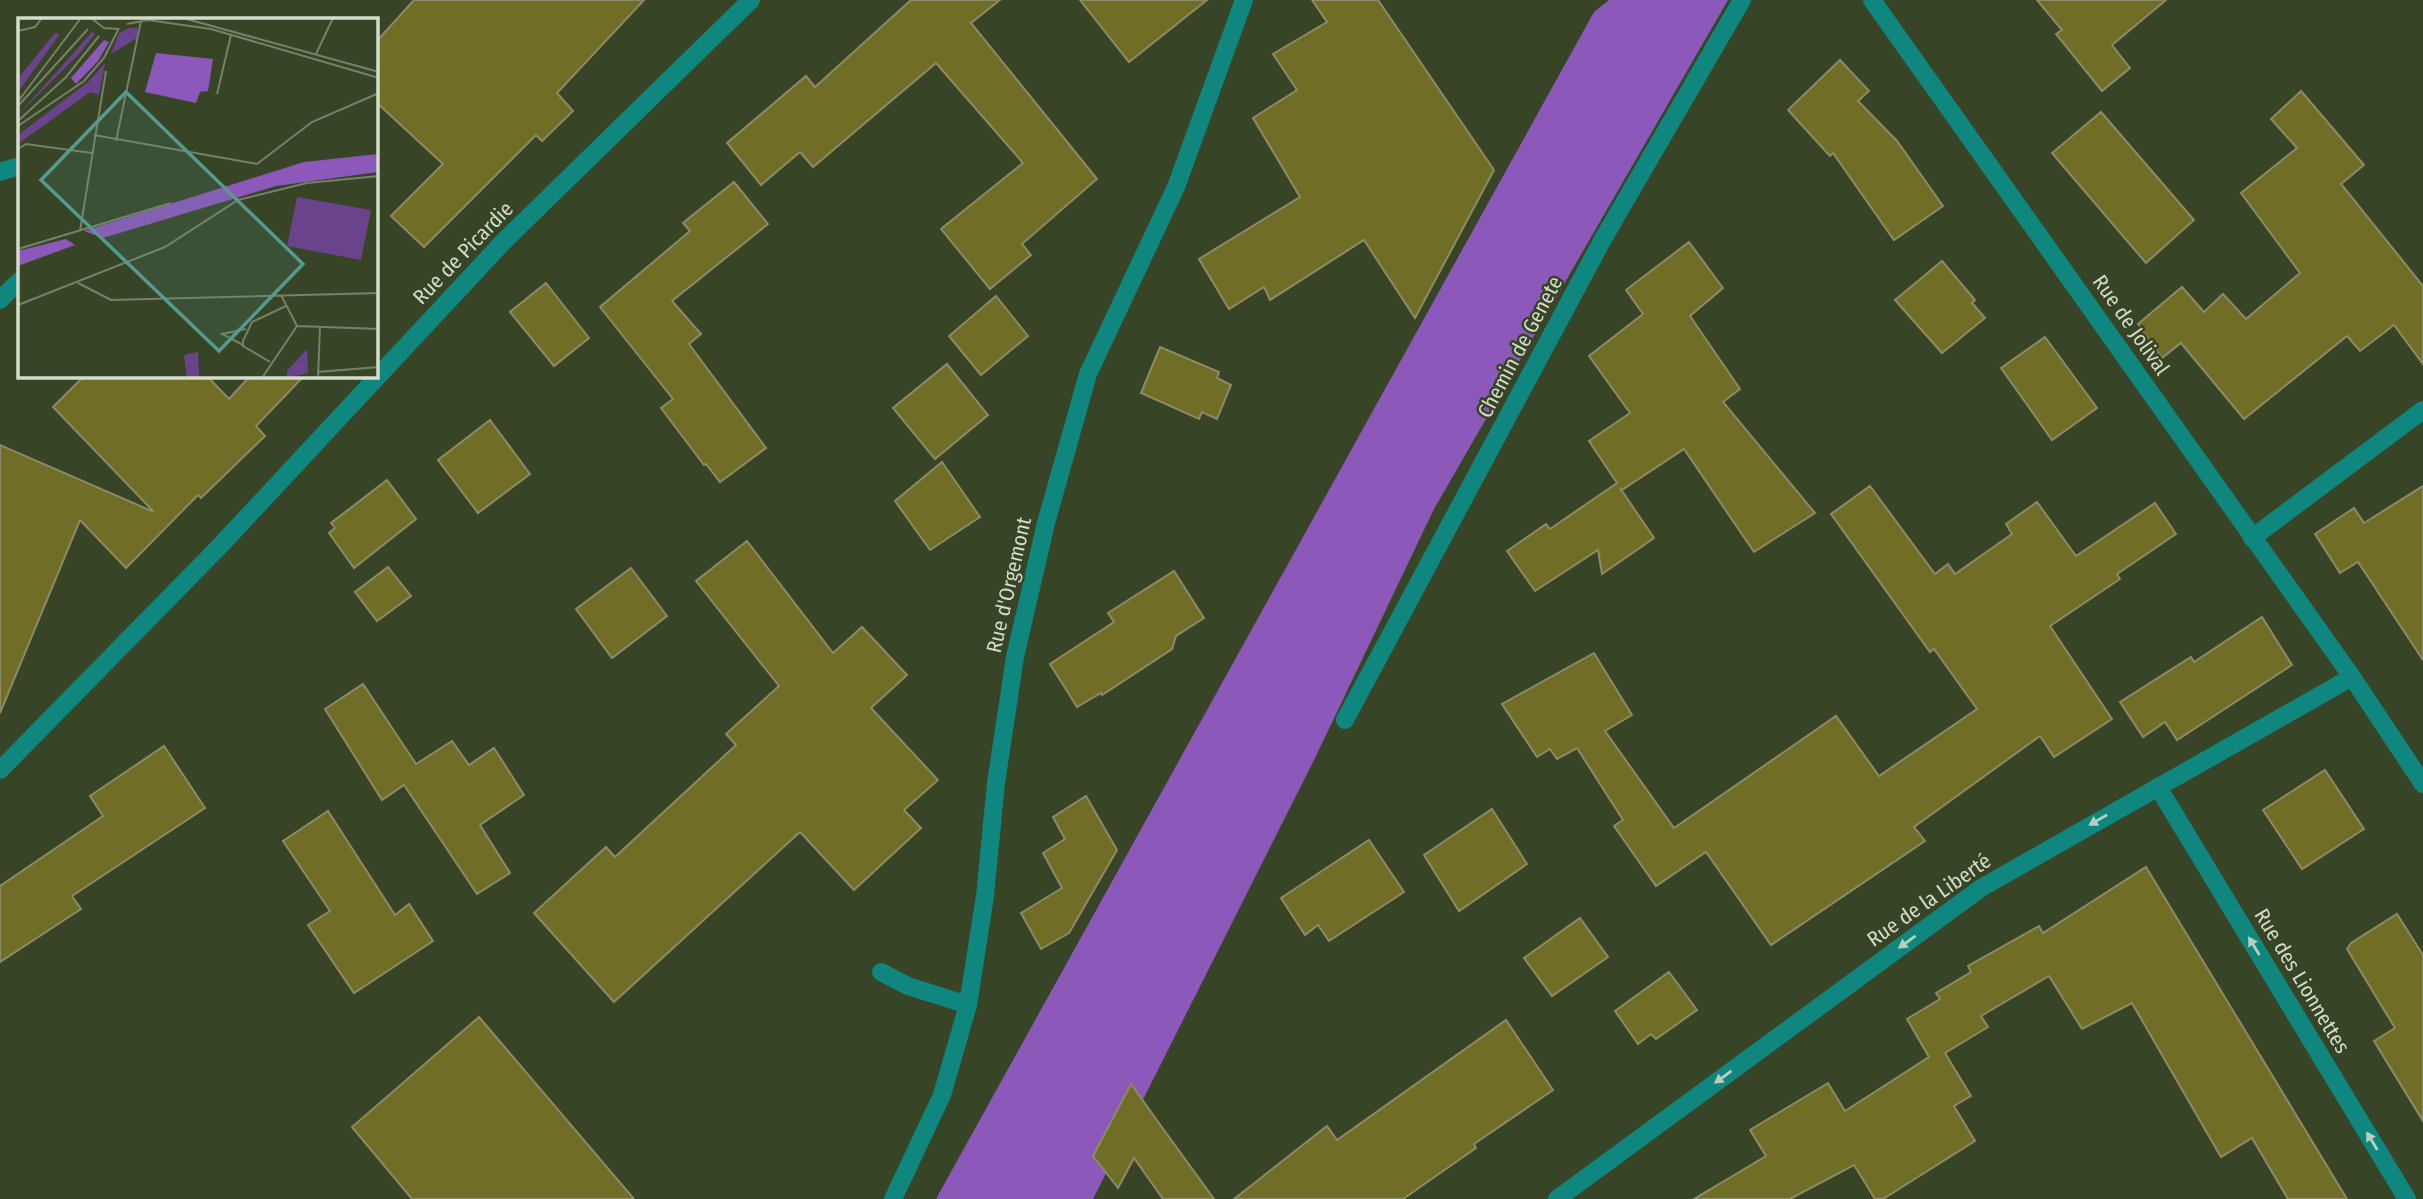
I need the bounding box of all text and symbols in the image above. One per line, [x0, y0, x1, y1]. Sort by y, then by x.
inset map [18, 18, 378, 378]
street label: Rue de Picardie [407, 196, 519, 310]
street label: Rue de Jolival [2087, 270, 2175, 381]
street label: Chemin de Genete [1472, 272, 1568, 422]
street label: Rue d'Orgemont [981, 514, 1037, 655]
one-way arrow [2089, 814, 2108, 826]
street label: Rue de la Liberté [1862, 848, 1996, 952]
street label: Rue des Lionnettes [2249, 904, 2355, 1058]
one-way arrow [1897, 935, 1916, 949]
one-way arrow [2248, 936, 2260, 955]
one-way arrow [1714, 1069, 1732, 1083]
one-way arrow [2365, 1131, 2378, 1150]

